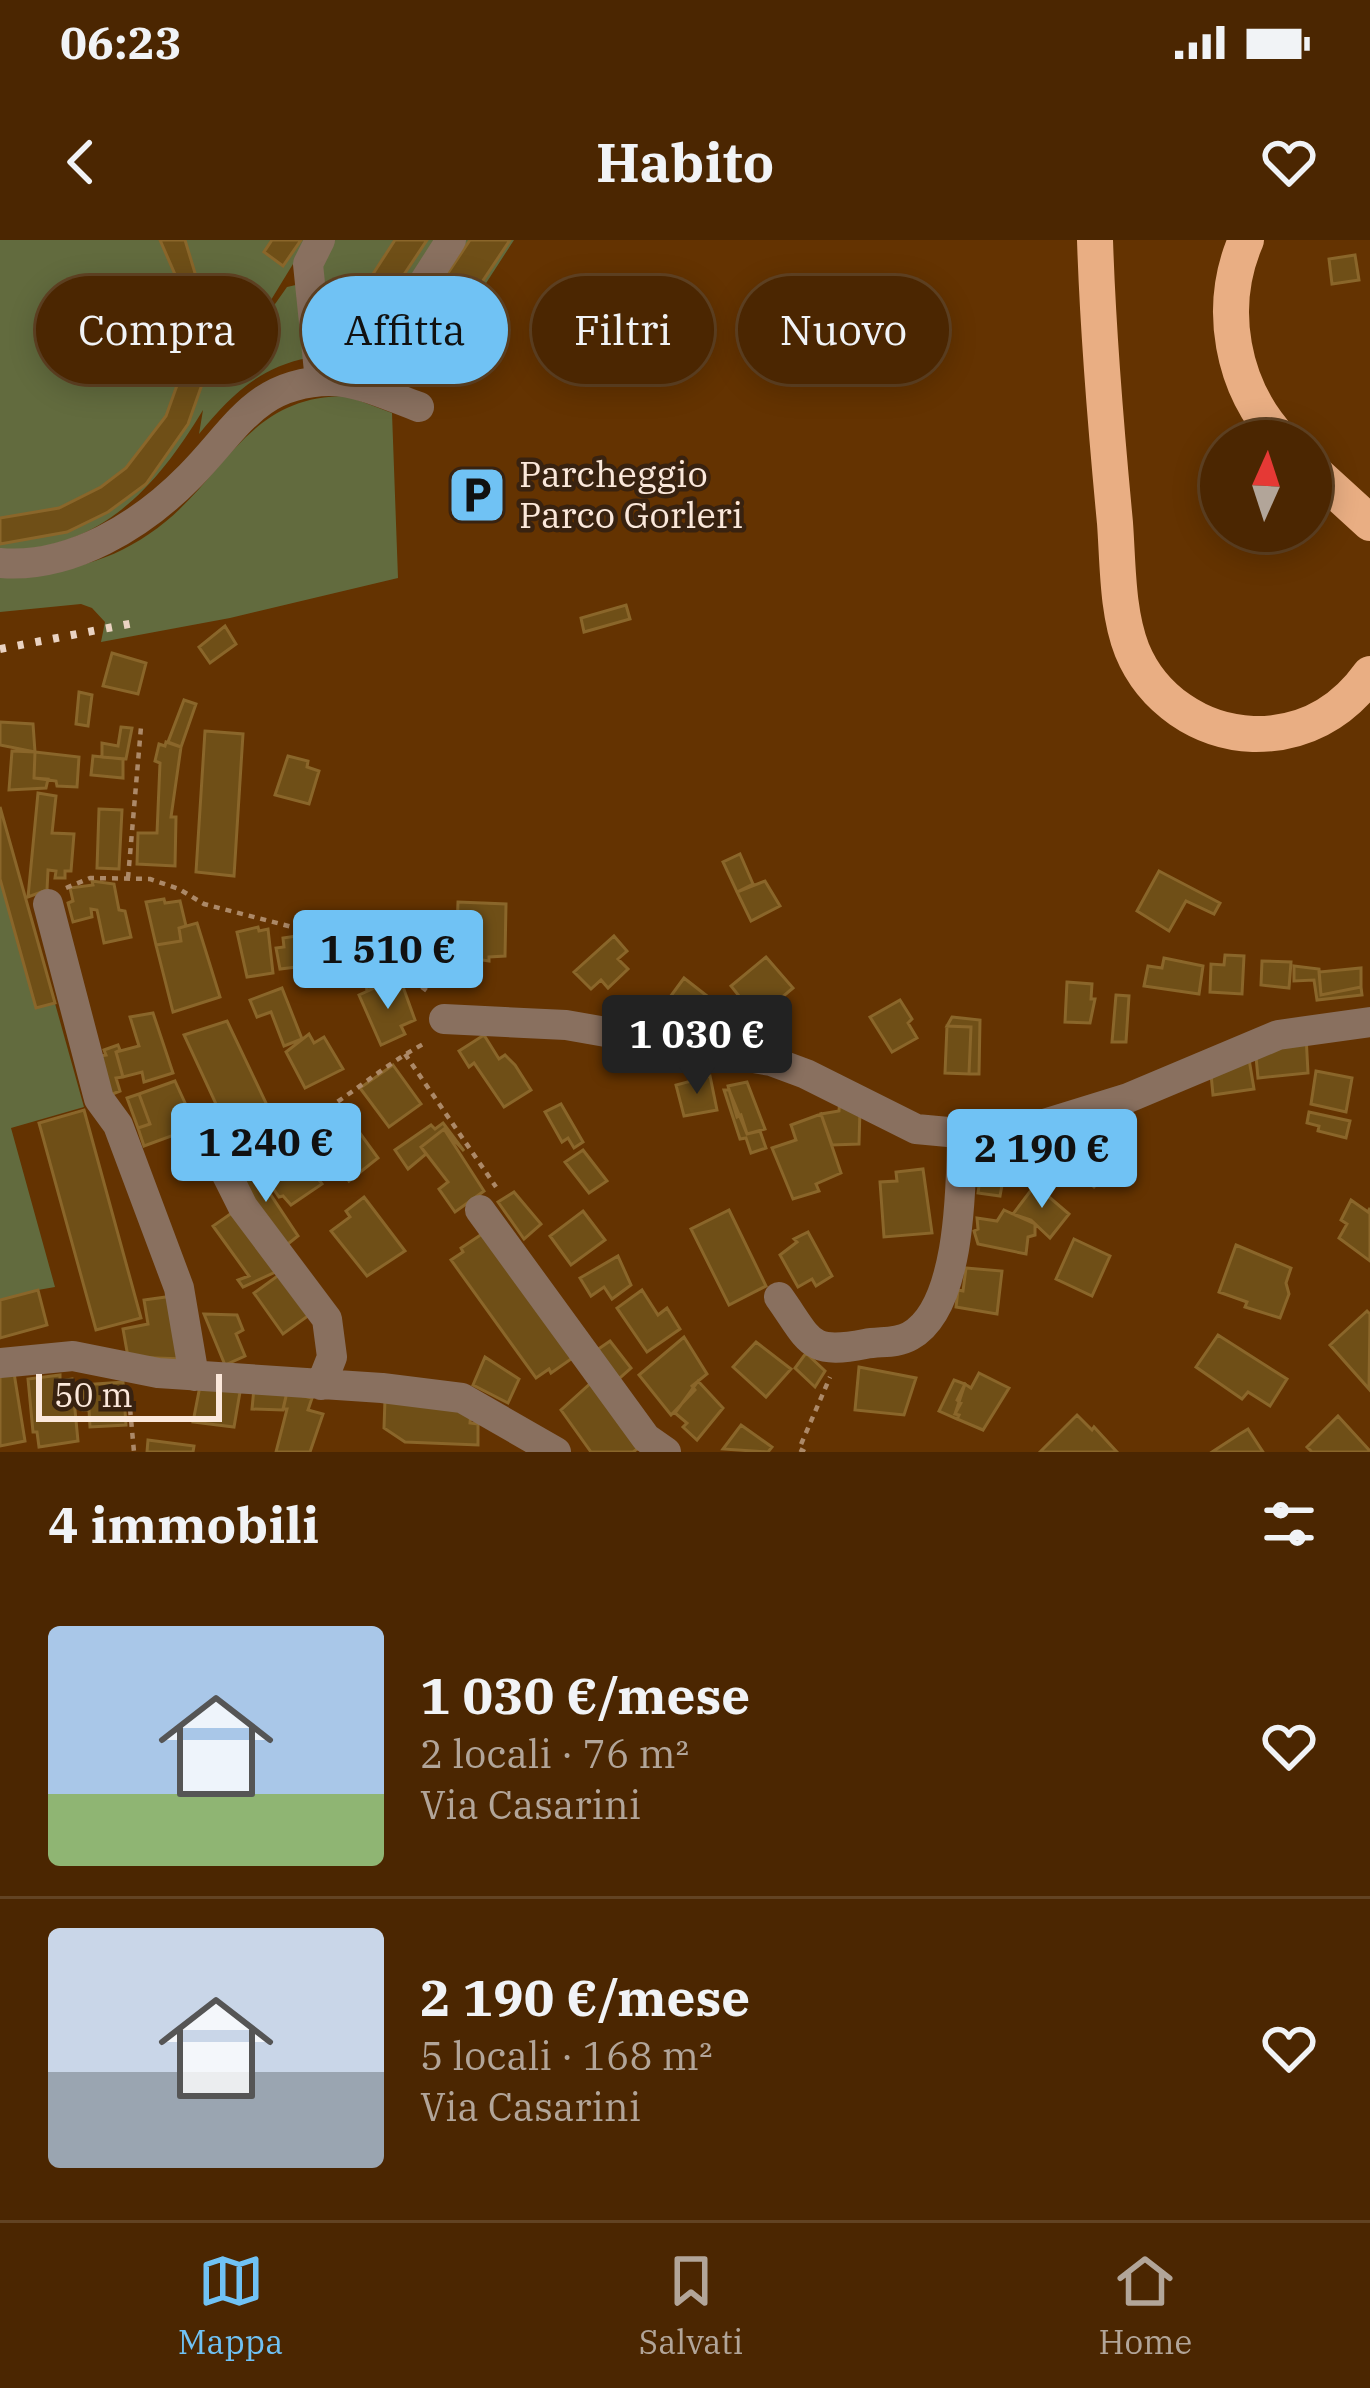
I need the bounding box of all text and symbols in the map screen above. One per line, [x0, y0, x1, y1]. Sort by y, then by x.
text: 06:23 [60, 13, 182, 71]
text: Habito [596, 127, 774, 197]
icon: back [48, 129, 114, 195]
icon: heart [1256, 129, 1322, 195]
chip: Compra [36, 276, 278, 384]
chip: Affitta [302, 276, 508, 384]
chip: Filtri [532, 276, 714, 384]
chip: Nuovo [738, 276, 949, 384]
north arrow [1200, 420, 1332, 552]
map controls [1200, 420, 1332, 552]
place label: Parcheggio Parco Gorleri [519, 450, 743, 538]
parking icon: Parcheggio Parco Gorleri [446, 464, 508, 526]
pin: 1 510 € [277, 910, 499, 1012]
text: 1 510 € [320, 923, 456, 974]
pin: 1 030 € [586, 995, 808, 1097]
text: 1 030 € [629, 1008, 765, 1059]
pin: 1 240 € [155, 1103, 377, 1205]
pin: 2 190 € [931, 1109, 1153, 1211]
text: 1 240 € [198, 1116, 334, 1167]
text: 2 190 € [974, 1122, 1110, 1173]
scale bar [36, 1368, 222, 1421]
text: 50 m [54, 1373, 133, 1416]
text: 4 immobili [48, 1491, 319, 1557]
icon: filters [1256, 1491, 1322, 1557]
text: 1 030 €/mese [420, 1662, 750, 1728]
icon: home [144, 1674, 288, 1818]
icon: heart [1256, 1713, 1322, 1779]
text: 2 locali · 76 m² [420, 1728, 689, 1779]
text: Via Casarini [420, 1779, 641, 1830]
text: 2 190 €/mese [420, 1964, 750, 2030]
icon: home [144, 1976, 288, 2120]
icon: heart [1256, 2015, 1322, 2081]
text: 5 locali · 168 m² [420, 2030, 712, 2081]
text: Via Casarini [420, 2081, 641, 2132]
tab: Mappa [178, 2248, 283, 2363]
tab: Salvati [639, 2248, 743, 2363]
tab: Home [1099, 2248, 1192, 2363]

